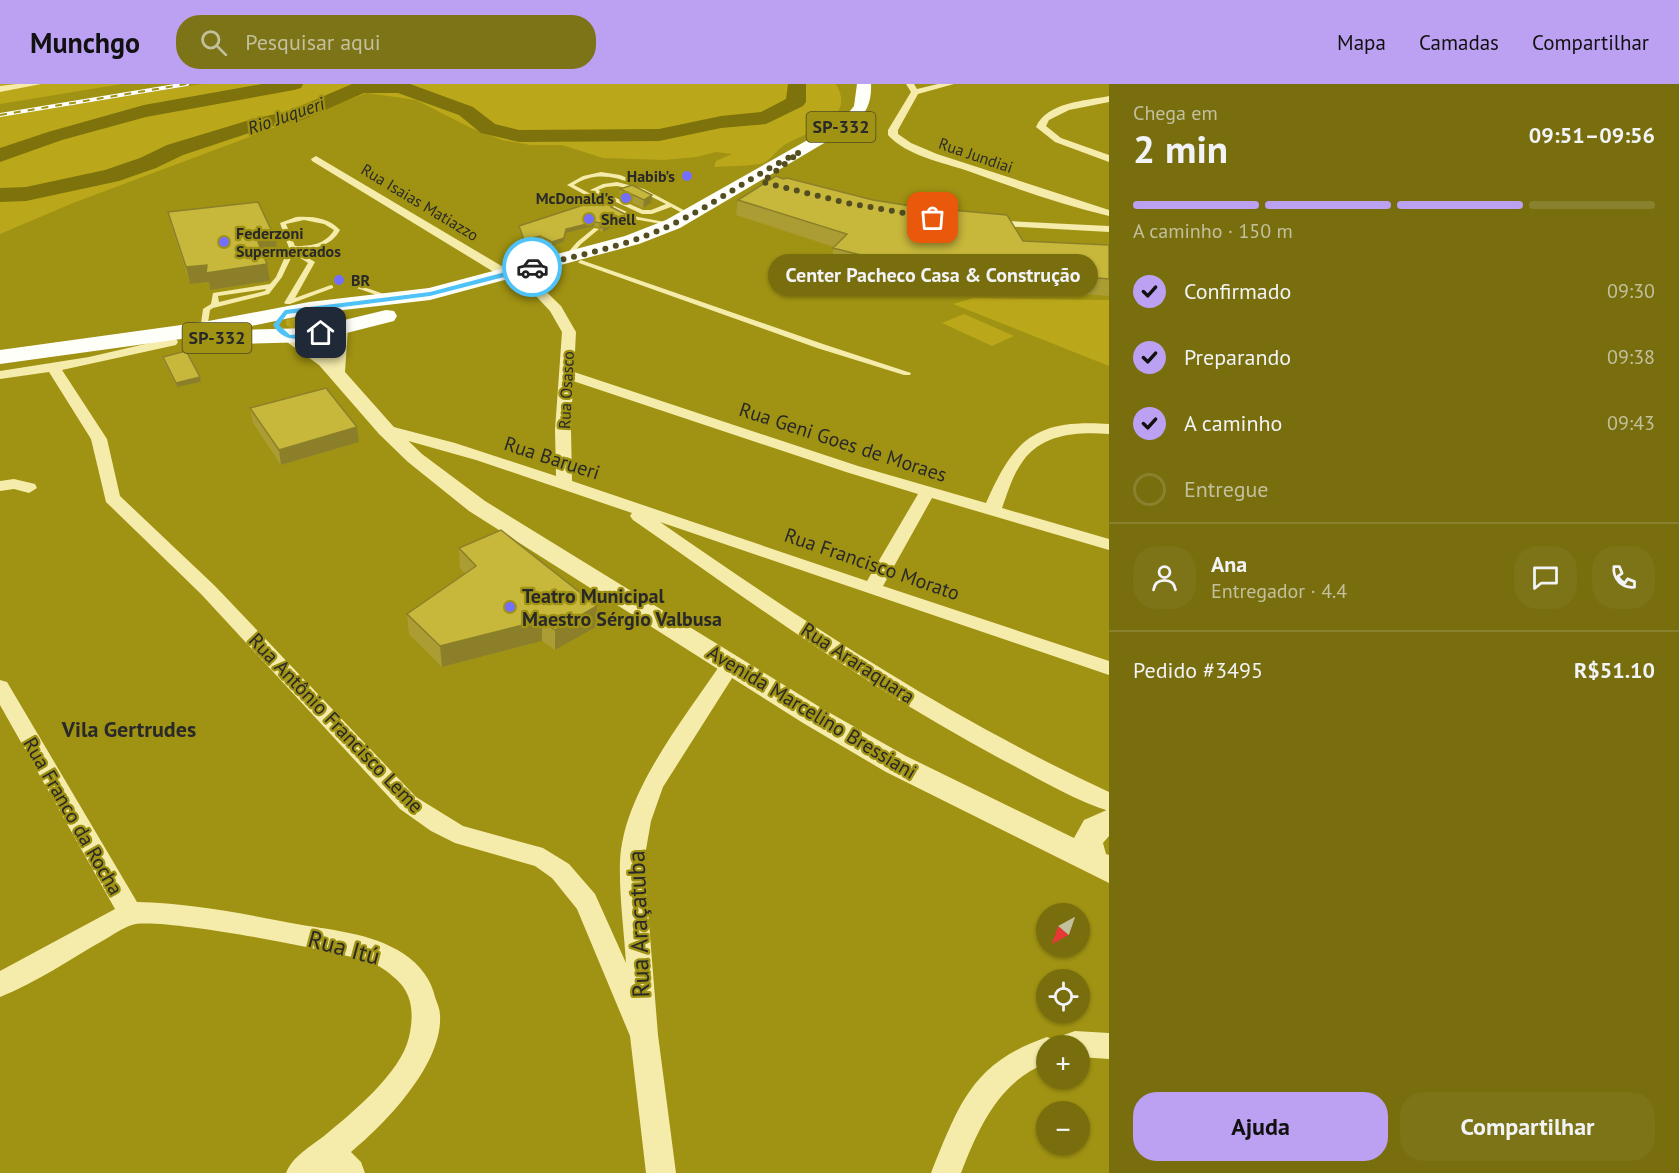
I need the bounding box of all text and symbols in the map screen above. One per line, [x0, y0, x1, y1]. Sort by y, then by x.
search box [176, 15, 596, 69]
text: Munchgo [30, 24, 140, 61]
icon: search [197, 26, 230, 59]
text: Pesquisar aqui [245, 28, 381, 56]
text: Mapa [1337, 29, 1386, 56]
text: Camadas [1419, 29, 1499, 56]
text: Compartilhar [1532, 29, 1649, 56]
water label: Rio Juqueri [244, 91, 329, 139]
text: Chega em [1133, 100, 1218, 126]
road number: SP-332 [806, 112, 876, 142]
text: 09:51–09:56 [1529, 121, 1655, 149]
text: 2 min [1133, 123, 1228, 174]
street label: Rua Jundiai [936, 133, 1016, 177]
street label: Rua Isaias Matiazzo [358, 159, 482, 245]
place label: Habib's [627, 166, 675, 186]
marker: Habib's [680, 169, 694, 183]
place label: McDonald's [536, 188, 614, 208]
marker: McDonald's [619, 191, 633, 205]
pin [907, 192, 958, 243]
icon: bag [916, 201, 949, 234]
place label: Shell [601, 209, 636, 229]
marker: Shell [582, 212, 596, 226]
text: A caminho · 150 m [1133, 218, 1293, 244]
place label: Federzoni Supermercados [236, 223, 341, 261]
marker: Federzoni Supermercados [217, 235, 231, 249]
courier [502, 237, 562, 297]
icon: car [516, 251, 549, 284]
callout: Center Pacheco Casa & Construção [768, 254, 1098, 296]
text: Center Pacheco Casa & Construção [786, 262, 1080, 288]
place label: BR [351, 270, 370, 290]
marker: BR [332, 273, 346, 287]
icon: check [1133, 275, 1166, 308]
text: Confirmado [1184, 277, 1291, 305]
text: 09:30 [1607, 278, 1655, 304]
pin [295, 307, 346, 358]
icon: home [304, 316, 337, 349]
road number: SP-332 [182, 323, 252, 353]
icon: check [1133, 341, 1166, 374]
text: Preparando [1184, 343, 1291, 371]
text: 09:38 [1607, 344, 1655, 370]
street label: Rua Osasco [554, 351, 578, 429]
street label: Rua Geni Goes de Moraes [736, 396, 950, 488]
icon: check [1133, 407, 1166, 440]
text: A caminho [1184, 409, 1282, 437]
text: 09:43 [1607, 410, 1655, 436]
street label: Rua Barueri [501, 430, 603, 486]
text: Entregue [1184, 475, 1269, 503]
street label: Rua Francisco Morato [781, 522, 963, 606]
button: person [1133, 546, 1196, 609]
button: chat [1514, 546, 1577, 609]
button: phone [1592, 546, 1655, 609]
text: Ana [1211, 550, 1247, 578]
text: Entregador · 4.4 [1211, 578, 1347, 604]
place label: Teatro Municipal Maestro Sérgio Valbusa [522, 583, 722, 632]
marker: Teatro Municipal Maestro Sérgio Valbusa [503, 600, 517, 614]
street label: Rua Araraquara [796, 617, 920, 709]
street label: Rua Antônio Francisco Leme [243, 627, 429, 819]
street label: Avenida Marcelino Bressiani [703, 639, 921, 785]
text: Pedido #3495 [1133, 656, 1263, 684]
text: R$51.10 [1574, 656, 1655, 684]
district label: Vila Gertrudes [61, 715, 196, 743]
street label: Rua Franco da Rocha [17, 732, 129, 900]
street label: Rua Araçatuba [620, 850, 657, 998]
north arrow [1036, 903, 1090, 957]
map controls [1036, 903, 1090, 1155]
street label: Rua Itú [305, 923, 384, 972]
button: locate [1036, 969, 1090, 1023]
button: + [1036, 1035, 1090, 1089]
button: Ajuda [1133, 1092, 1388, 1161]
button: Compartilhar [1400, 1092, 1655, 1161]
button: − [1036, 1101, 1090, 1155]

